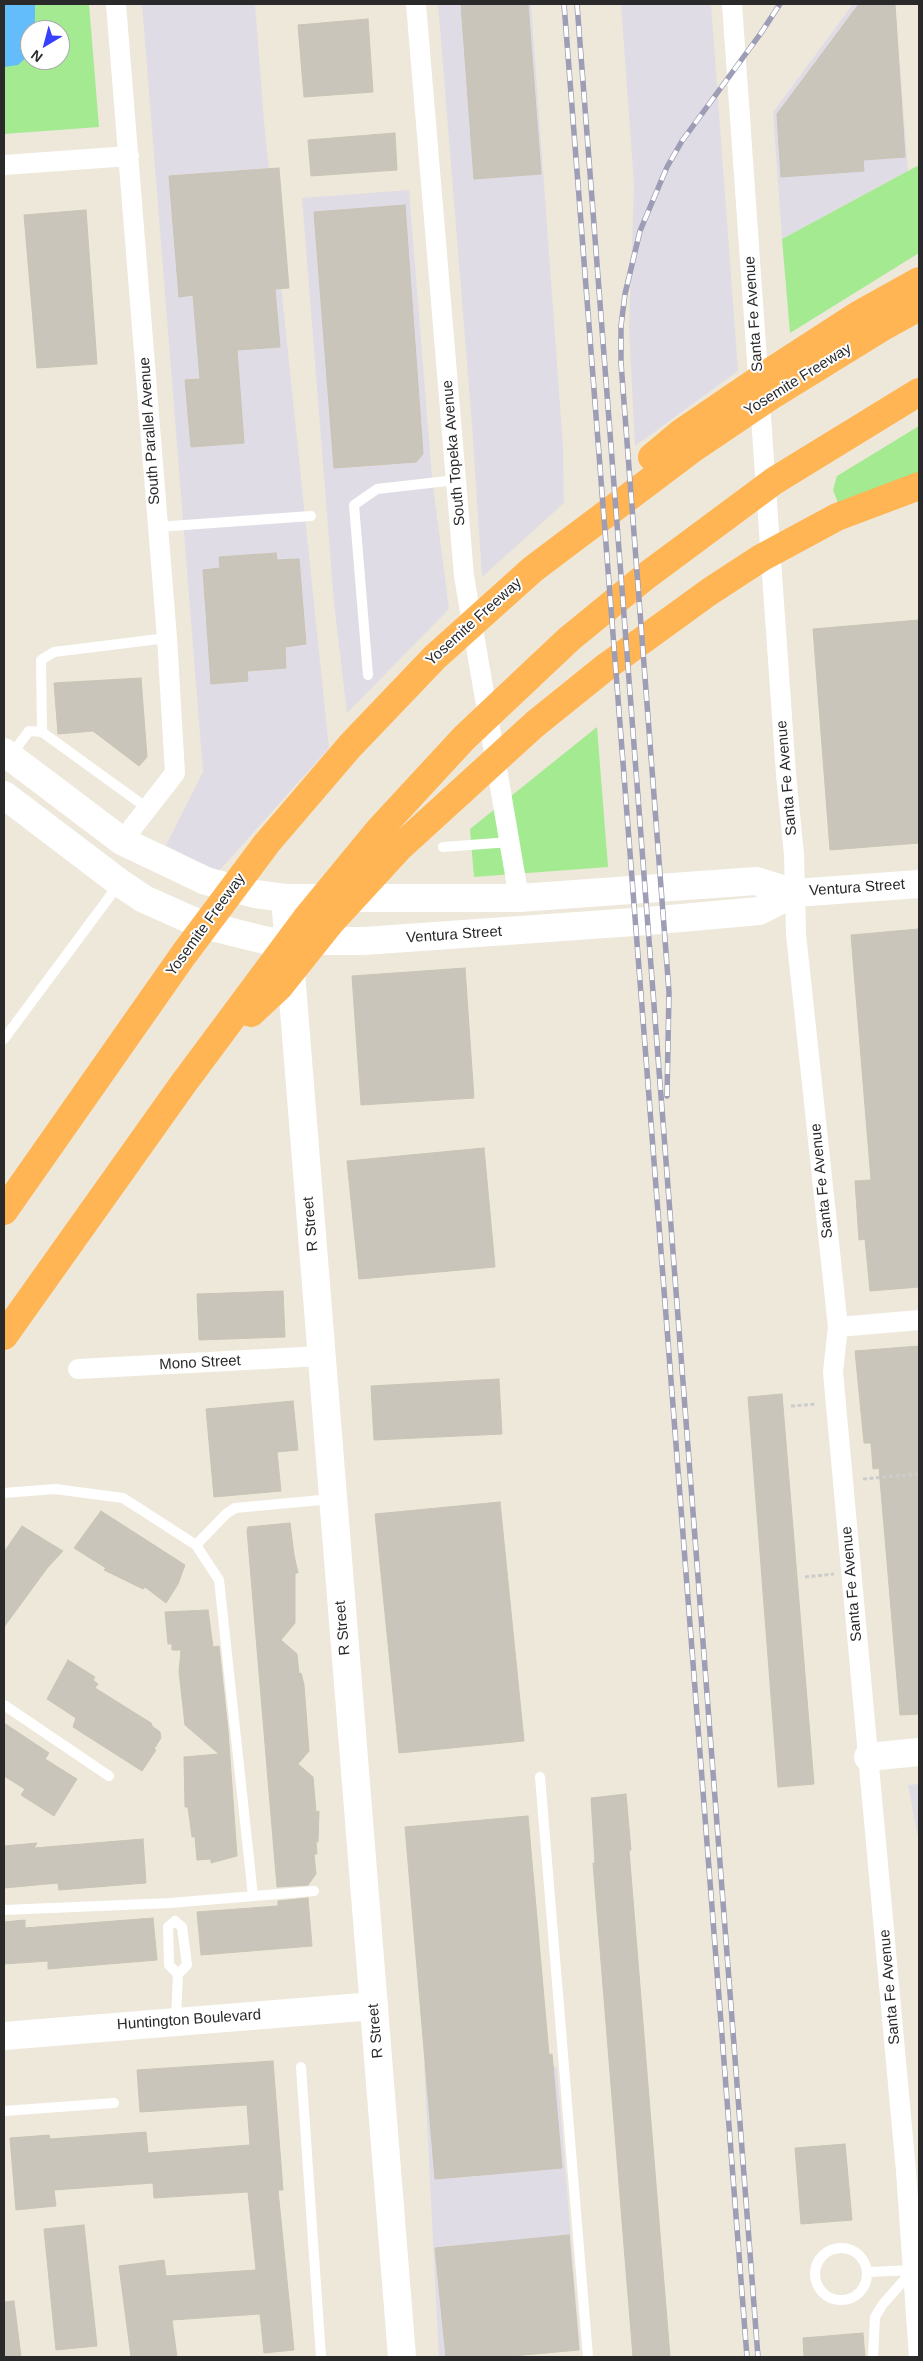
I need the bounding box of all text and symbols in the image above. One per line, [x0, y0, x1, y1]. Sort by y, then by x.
north arrow [20, 20, 70, 70]
text: N [28, 47, 45, 66]
street label: Santa Fe Avenue [741, 256, 767, 372]
street label: Yosemite Freeway [741, 340, 855, 420]
street label: South Parallel Avenue [136, 356, 164, 506]
street label: South Topeka Avenue [439, 379, 469, 527]
street label: Yosemite Freeway [422, 574, 526, 670]
street label: Santa Fe Avenue [773, 720, 801, 836]
street label: Yosemite Freeway [163, 870, 249, 980]
street label: Ventura Street [809, 876, 905, 900]
street label: Ventura Street [406, 923, 502, 947]
street label: Santa Fe Avenue [807, 1123, 837, 1239]
street label: R Street [300, 1196, 322, 1252]
street label: Mono Street [159, 1352, 241, 1374]
street label: Santa Fe Avenue [838, 1526, 866, 1642]
street label: R Street [332, 1600, 354, 1656]
street label: Santa Fe Avenue [876, 1929, 904, 2045]
street label: R Street [365, 2003, 387, 2059]
street label: Huntington Boulevard [116, 2006, 262, 2034]

